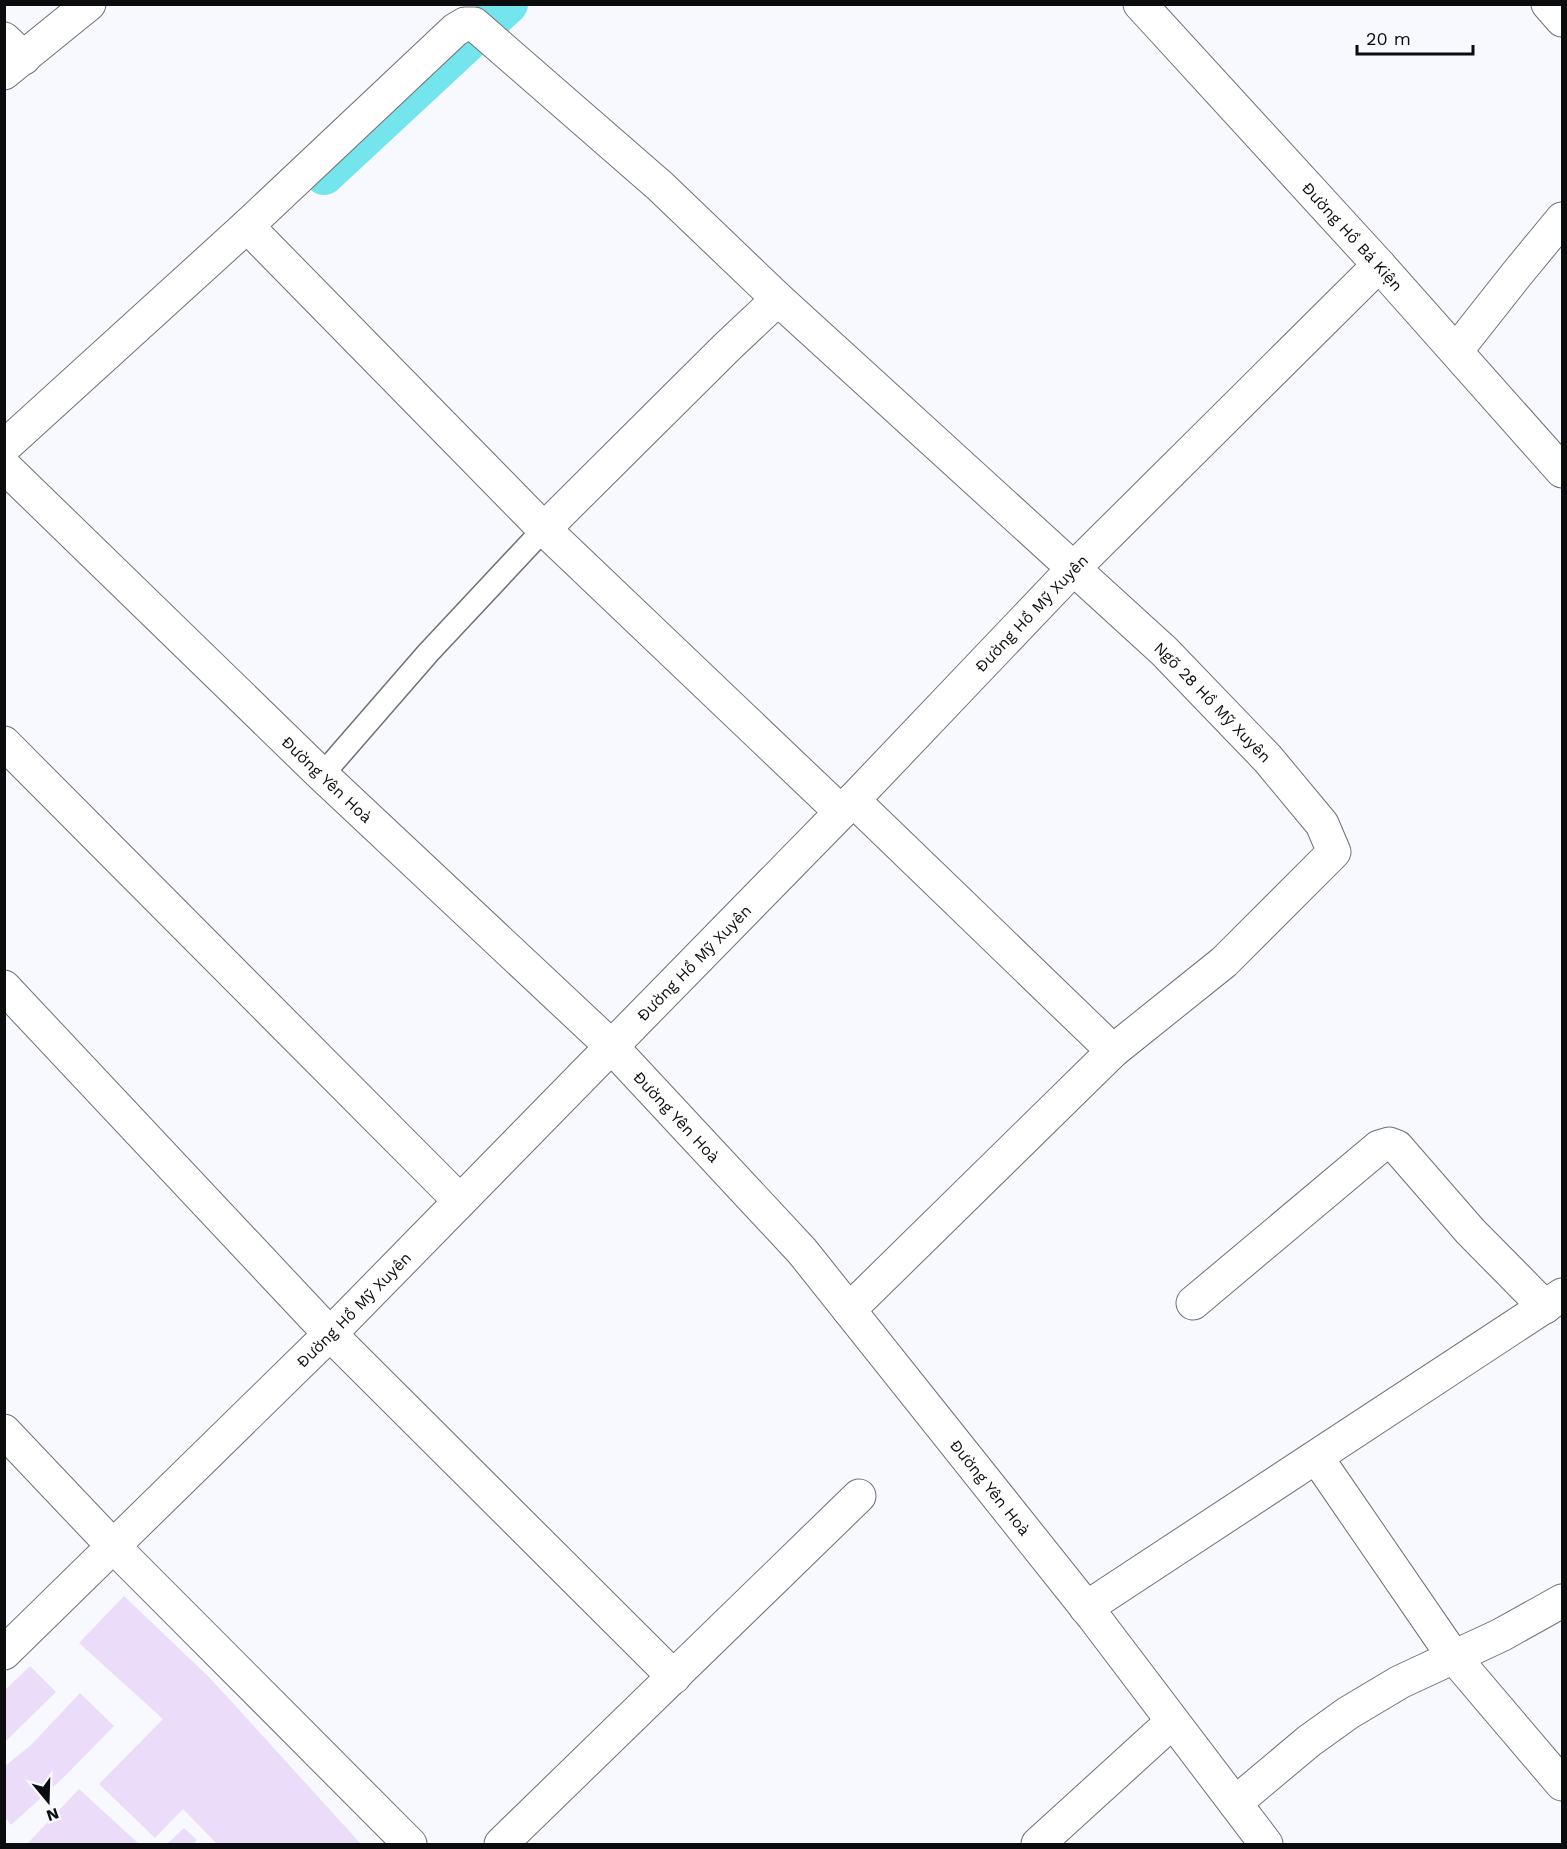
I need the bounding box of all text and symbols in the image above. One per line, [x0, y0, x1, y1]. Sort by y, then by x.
scale bar [1357, 18, 1472, 56]
text: 20 m [1366, 28, 1411, 49]
street label: Đường Hồ Bá Kiện [1298, 178, 1407, 295]
street label: Đường Hồ Mỹ Xuyên [971, 550, 1092, 676]
street label: Ngõ 28 Hồ Mỹ Xuyên [1151, 638, 1275, 766]
street label: Đường Yên Hoà [278, 732, 376, 827]
street label: Đường Hồ Mỹ Xuyên [633, 900, 755, 1025]
street label: Đường Yên Hoà [630, 1067, 724, 1166]
street label: Đường Hồ Mỹ Xuyên [292, 1248, 415, 1371]
street label: Đường Yên Hoà [946, 1435, 1034, 1539]
north arrow [18, 1771, 78, 1831]
text: N [44, 1804, 61, 1826]

